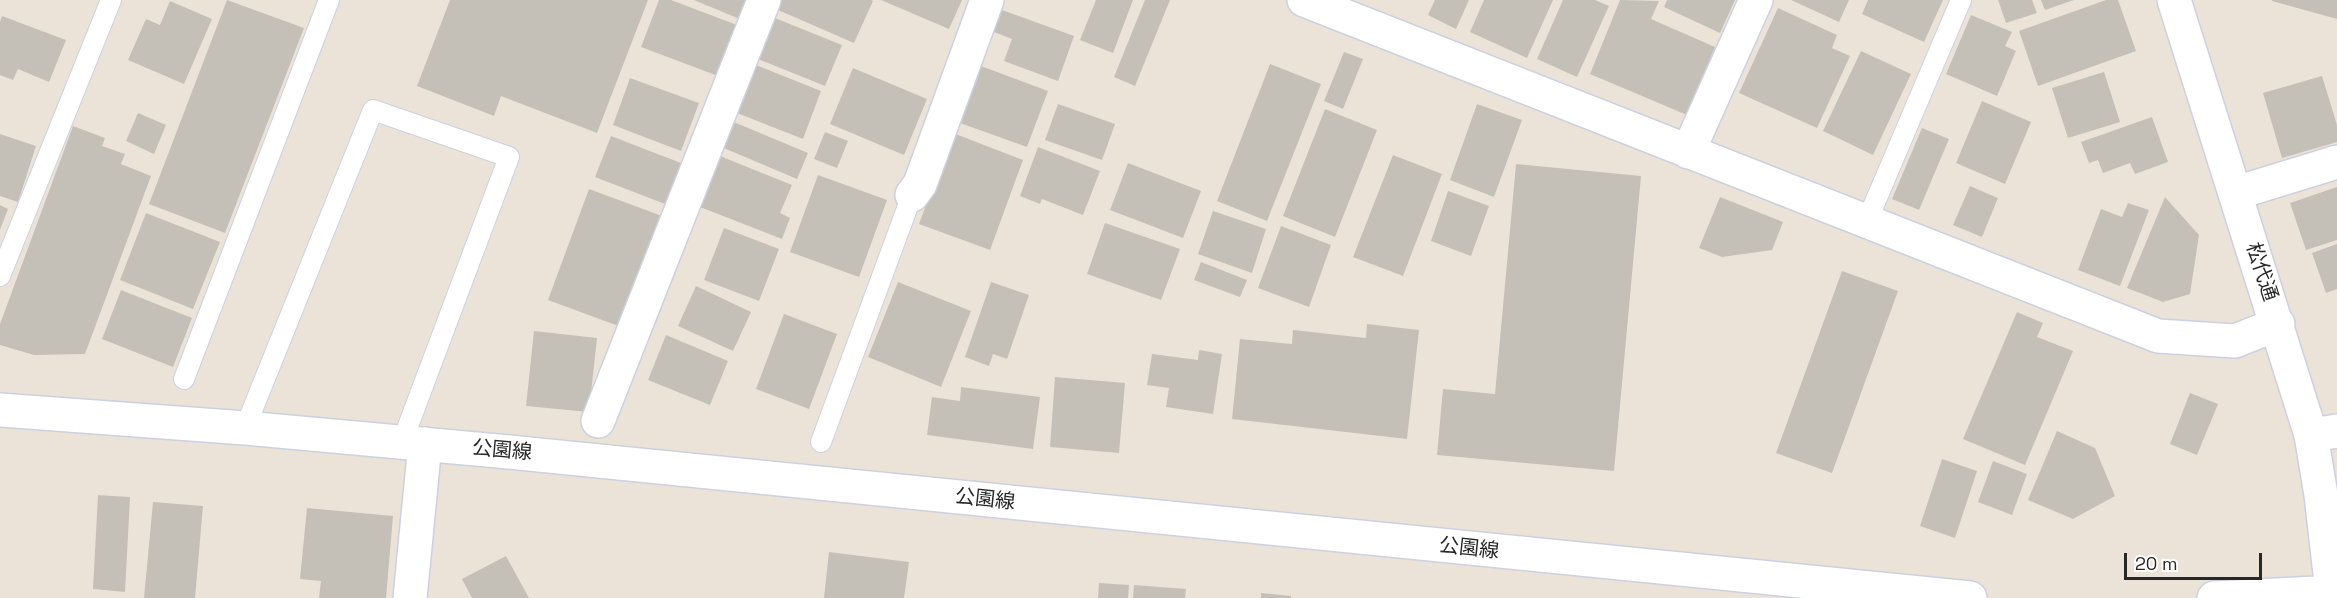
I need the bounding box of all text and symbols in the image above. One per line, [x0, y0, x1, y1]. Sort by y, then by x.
street label: 松代通 [2240, 240, 2282, 304]
street label: 公園線 [471, 436, 533, 466]
street label: 公園線 [954, 485, 1016, 515]
street label: 公園線 [1438, 534, 1500, 564]
scale bar [2127, 541, 2265, 579]
text: 20 m [2135, 552, 2178, 575]

